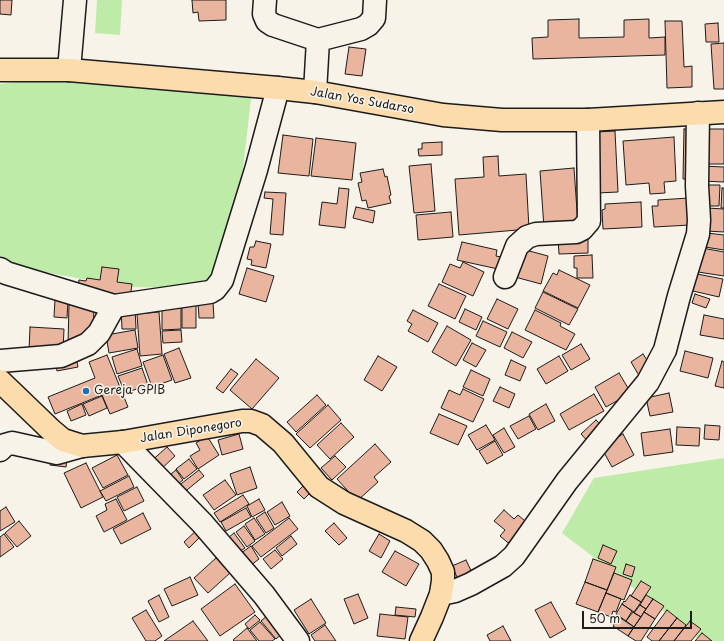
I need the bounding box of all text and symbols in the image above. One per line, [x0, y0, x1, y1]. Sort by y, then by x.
street label: Jalan Yos Sudarso [309, 85, 415, 117]
place label: Gereja GPIB [94, 384, 165, 398]
marker: Gereja GPIB [81, 386, 91, 396]
street label: Jalan Diponegoro [139, 416, 243, 446]
scale bar [584, 603, 694, 629]
text: 50 m [589, 609, 620, 627]

